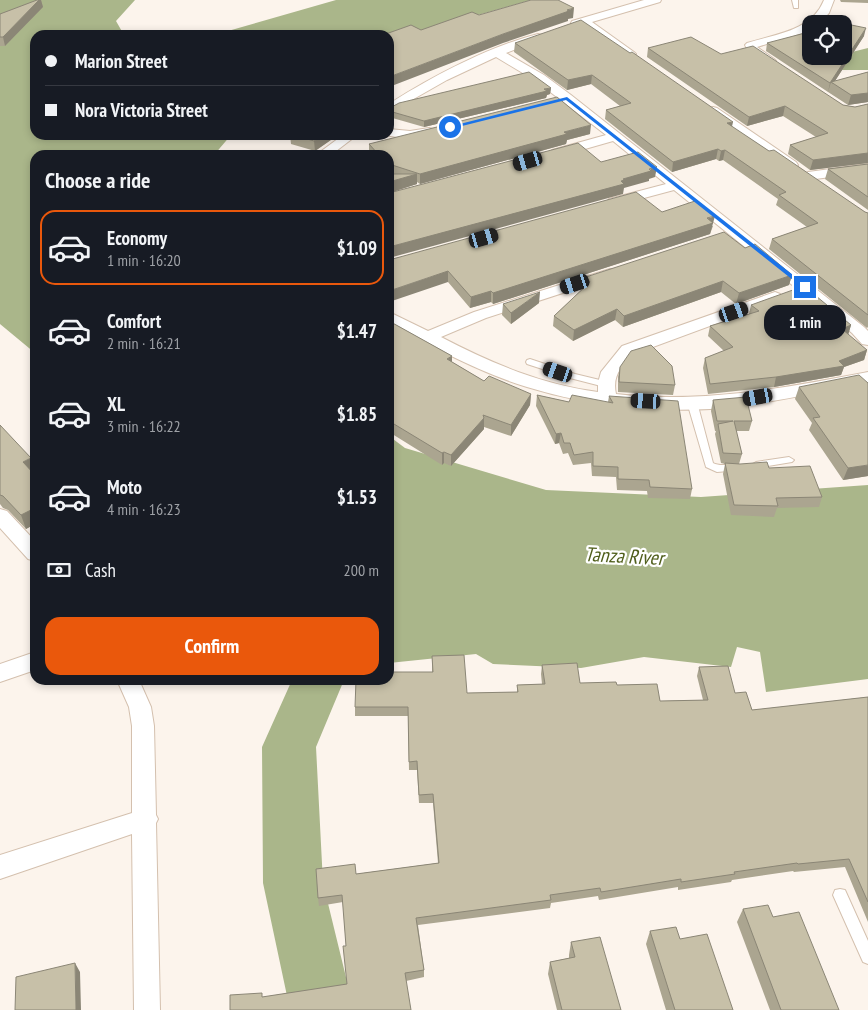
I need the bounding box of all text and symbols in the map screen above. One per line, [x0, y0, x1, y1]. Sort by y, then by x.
map controls [802, 15, 852, 65]
button: locate [802, 15, 852, 65]
text: Marion Street [75, 49, 167, 73]
text: Nora Victoria Street [75, 98, 208, 122]
route start [439, 116, 461, 138]
car [511, 150, 544, 172]
text: Choose a ride [45, 166, 150, 194]
icon: car [47, 225, 92, 270]
text: Economy [107, 226, 167, 250]
car [467, 227, 500, 249]
text: $1.09 [337, 236, 377, 260]
text: 1 min · 16:20 [107, 250, 181, 270]
car [558, 272, 591, 296]
route end [794, 276, 816, 298]
car [717, 300, 750, 324]
callout: 1 min [764, 304, 846, 340]
icon: car [47, 308, 92, 353]
text: Comfort [107, 309, 161, 333]
text: 1 min [789, 312, 821, 332]
text: $1.47 [337, 319, 377, 343]
text: 2 min · 16:21 [107, 333, 181, 353]
car [541, 360, 574, 384]
car [741, 387, 774, 407]
icon: car [47, 391, 92, 436]
text: XL [107, 392, 125, 416]
car [630, 393, 661, 409]
text: $1.85 [337, 402, 377, 426]
text: 3 min · 16:22 [107, 416, 181, 436]
icon: car [47, 474, 92, 519]
text: Moto [107, 475, 142, 499]
text: $1.53 [337, 485, 377, 509]
text: 4 min · 16:23 [107, 499, 181, 519]
water label: Tanza River [584, 541, 667, 571]
icon: cash [45, 556, 73, 584]
text: Cash [85, 558, 116, 582]
text: 200 m [344, 560, 379, 580]
button: Confirm [45, 617, 379, 675]

